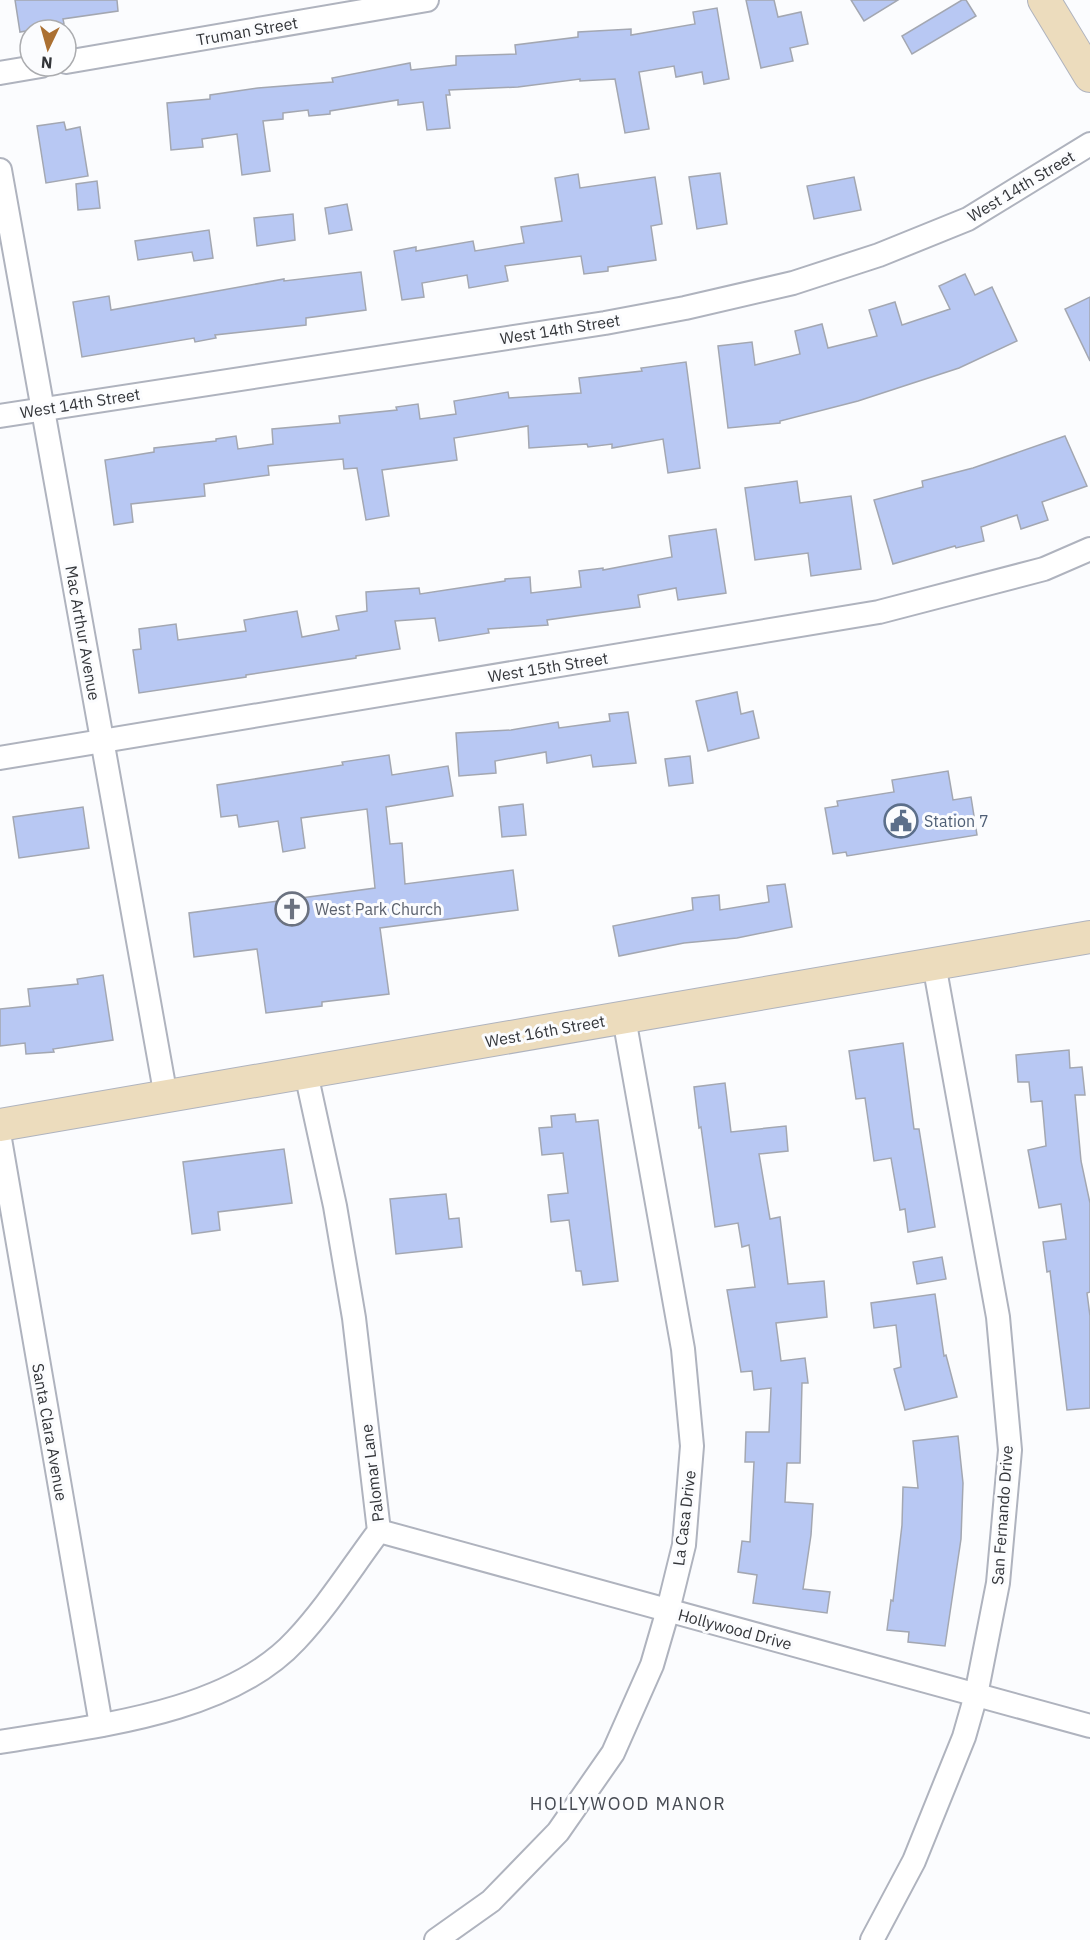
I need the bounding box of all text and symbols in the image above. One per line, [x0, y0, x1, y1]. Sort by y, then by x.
street label: Truman Street [195, 12, 299, 50]
north arrow [18, 18, 78, 78]
text: N [40, 52, 53, 73]
street label: West 14th Street [964, 146, 1078, 226]
street label: West 14th Street [498, 310, 622, 348]
street label: West 14th Street [18, 384, 142, 422]
street label: Mac Arthur Avenue [61, 564, 105, 702]
street label: West 15th Street [486, 648, 610, 686]
public building icon: Station 7 [883, 803, 919, 839]
place label: Station 7 [924, 811, 989, 831]
church icon: West Park Church [274, 891, 310, 927]
place label: West Park Church [315, 899, 442, 919]
street label: West 16th Street [483, 1011, 607, 1051]
street label: Santa Clara Avenue [28, 1362, 72, 1503]
street label: Palomar Lane [356, 1423, 388, 1523]
street label: San Fernando Drive [987, 1444, 1017, 1585]
street label: La Casa Drive [668, 1469, 700, 1567]
street label: Hollywood Drive [676, 1604, 794, 1654]
district label: HOLLYWOOD MANOR [530, 1792, 726, 1815]

